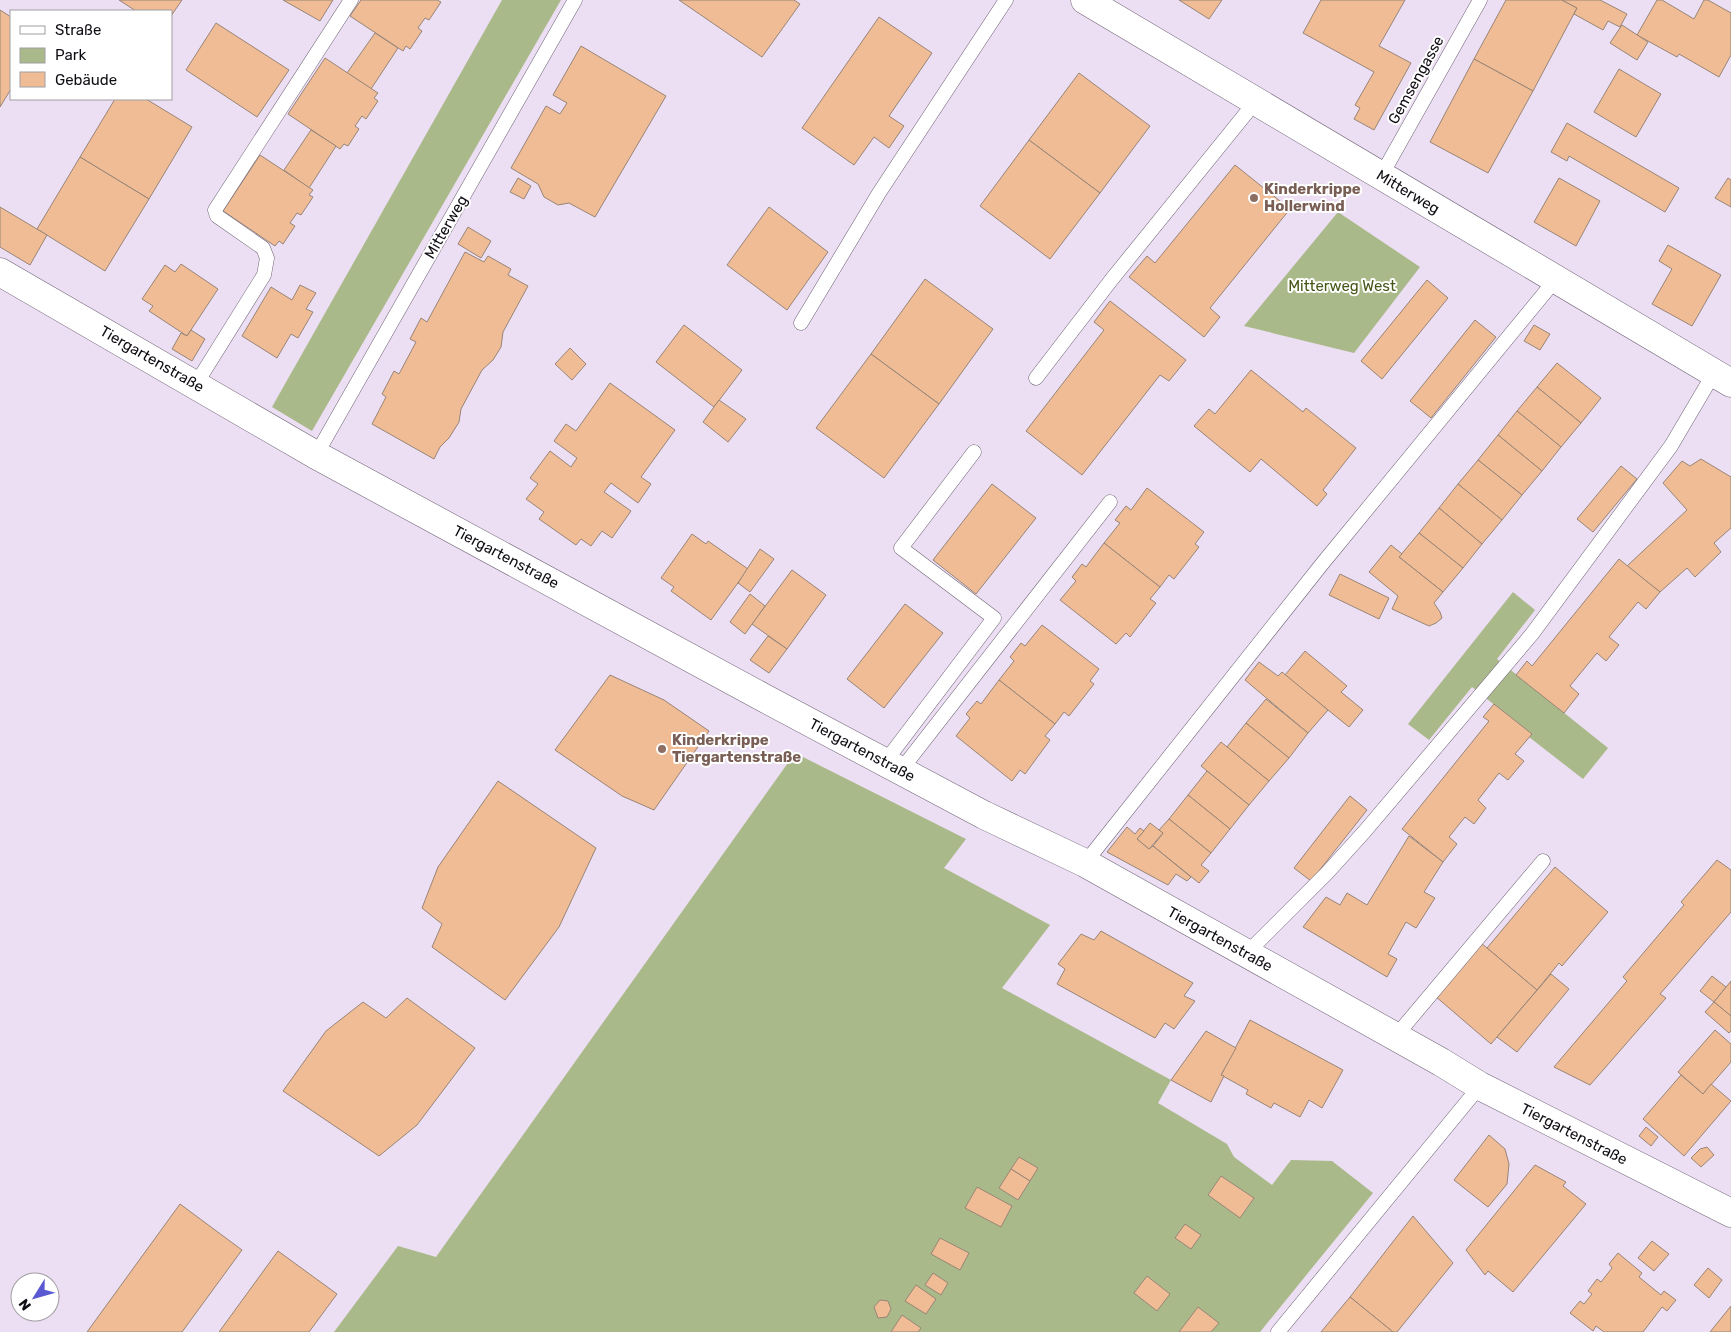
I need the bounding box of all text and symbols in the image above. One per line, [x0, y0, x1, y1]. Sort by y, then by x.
legend [10, 10, 172, 100]
text: Straße [55, 21, 101, 39]
street label: Gemsengasse [1384, 33, 1448, 127]
text: Park [55, 46, 86, 64]
text: Gebäude [55, 71, 117, 89]
street label: Mitterweg [1373, 166, 1443, 218]
place label: Kinderkrippe Hollerwind [1264, 180, 1361, 215]
street label: Mitterweg [421, 192, 471, 262]
marker: Kinderkrippe Hollerwind [1248, 192, 1260, 204]
park label: Mitterweg West [1288, 277, 1396, 295]
street label: Tiergartenstraße [97, 322, 207, 396]
street label: Tiergartenstraße [450, 522, 562, 592]
street label: Tiergartenstraße [806, 715, 918, 785]
place label: Kinderkrippe Tiergartenstraße [672, 731, 801, 766]
marker: Kinderkrippe Tiergartenstraße [656, 743, 668, 755]
street label: Tiergartenstraße [1164, 903, 1276, 975]
street label: Tiergartenstraße [1518, 1099, 1630, 1169]
north arrow [10, 1272, 60, 1322]
text: N [15, 1295, 35, 1314]

